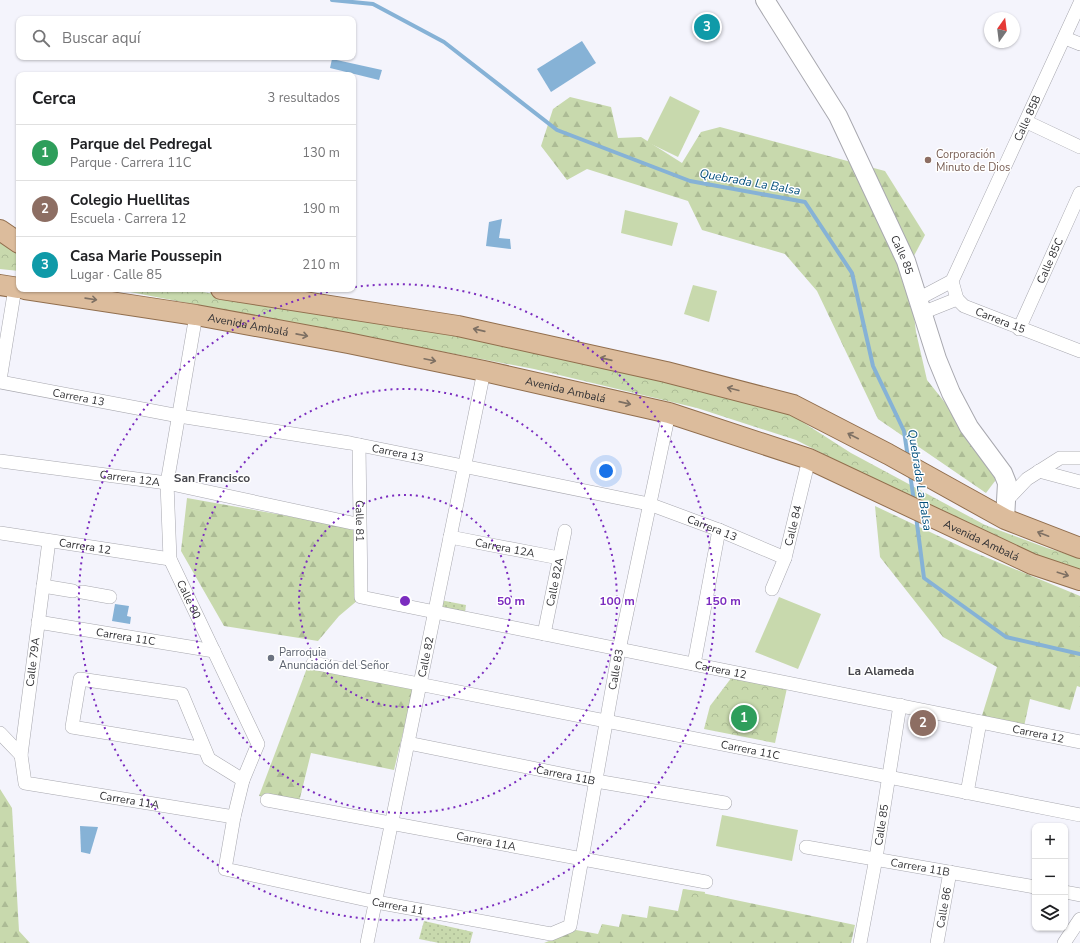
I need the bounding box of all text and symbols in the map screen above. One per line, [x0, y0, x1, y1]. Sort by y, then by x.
pin: 3 [694, 12, 720, 42]
north arrow [984, 12, 1020, 48]
search box [16, 16, 356, 60]
icon: search [30, 27, 52, 49]
text: Buscar aquí [62, 28, 140, 48]
text: Cerca [32, 87, 76, 110]
text: 3 resultados [268, 89, 340, 107]
street label: Calle 85B [1010, 93, 1044, 143]
text: Parque del Pedregal [70, 134, 212, 154]
text: 1 [41, 144, 49, 162]
text: 130 m [302, 144, 340, 162]
place label: Corporación Minuto de Dios [936, 147, 1010, 175]
text: Parque · Carrera 11C [70, 154, 192, 172]
marker: Corporación Minuto de Dios [923, 155, 933, 165]
water label: Quebrada La Balsa [698, 165, 802, 199]
text: Colegio Huellitas [70, 190, 190, 210]
text: 2 [41, 200, 49, 218]
text: 190 m [302, 200, 340, 218]
text: Escuela · Carrera 12 [70, 210, 186, 228]
street label: Calle 85 [887, 233, 917, 277]
street label: Calle 85C [1033, 235, 1067, 286]
text: Casa Marie Poussepin [70, 246, 222, 266]
text: 3 [41, 256, 49, 274]
text: 210 m [302, 256, 340, 274]
text: Lugar · Calle 85 [70, 266, 162, 284]
one-way arrow [84, 295, 97, 303]
street label: Carrera 15 [973, 304, 1028, 337]
street label: Avenida Ambalá [207, 310, 290, 339]
one-way arrow [473, 326, 486, 334]
one-way arrow [295, 331, 308, 339]
one-way arrow [600, 354, 613, 362]
one-way arrow [423, 357, 436, 365]
street label: Avenida Ambalá [524, 373, 607, 406]
street label: Carrera 13 [51, 385, 106, 409]
one-way arrow [726, 385, 739, 393]
one-way arrow [618, 400, 631, 408]
water label: Quebrada La Balsa [904, 428, 936, 532]
one-way arrow [847, 432, 859, 439]
street label: Carrera 13 [370, 440, 425, 465]
your location [596, 461, 616, 481]
street label: Carrera 12A [99, 467, 161, 490]
district label: San Francisco [174, 470, 250, 486]
street label: Calle 81 [352, 500, 368, 542]
street label: Calle 84 [781, 503, 805, 547]
street label: Carrera 13 [685, 511, 740, 544]
street label: Avenida Ambalá [941, 516, 1022, 564]
one-way arrow [1038, 530, 1050, 538]
street label: Carrera 12A [474, 534, 536, 561]
street label: Carrera 12 [58, 535, 112, 557]
street label: Calle 82A [542, 556, 567, 608]
one-way arrow [1056, 571, 1069, 578]
street label: Calle 80 [173, 577, 205, 621]
text: 50 m [497, 593, 525, 609]
text: 100 m [599, 593, 635, 609]
text: 150 m [705, 593, 741, 609]
centre of rings [398, 594, 412, 608]
street label: Carrera 11C [95, 624, 157, 649]
street label: Calle 82 [414, 635, 437, 679]
street label: Calle 79A [23, 637, 43, 687]
place label: Parroquia Anunciación del Señor [279, 645, 389, 673]
street label: Calle 83 [605, 648, 627, 691]
marker: Parroquia Anunciación del Señor [266, 653, 276, 663]
street label: Carrera 12 [694, 657, 748, 682]
district label: La Alameda [848, 663, 914, 679]
pin: 1 [731, 703, 757, 733]
pin: 2 [910, 708, 936, 738]
street label: Carrera 12 [1011, 721, 1066, 746]
street label: Carrera 11C [720, 737, 781, 763]
street label: Carrera 11B [535, 762, 597, 788]
street label: Carrera 11A [98, 788, 161, 812]
street label: Calle 85 [871, 803, 892, 847]
map controls [1032, 823, 1068, 931]
button: + [1032, 823, 1068, 859]
street label: Carrera 11A [455, 828, 517, 854]
street label: Carrera 11B [889, 854, 951, 880]
button: − [1032, 859, 1068, 895]
street label: Calle 86 [932, 885, 955, 929]
street label: Carrera 11 [370, 894, 425, 918]
button: layers [1032, 895, 1068, 931]

